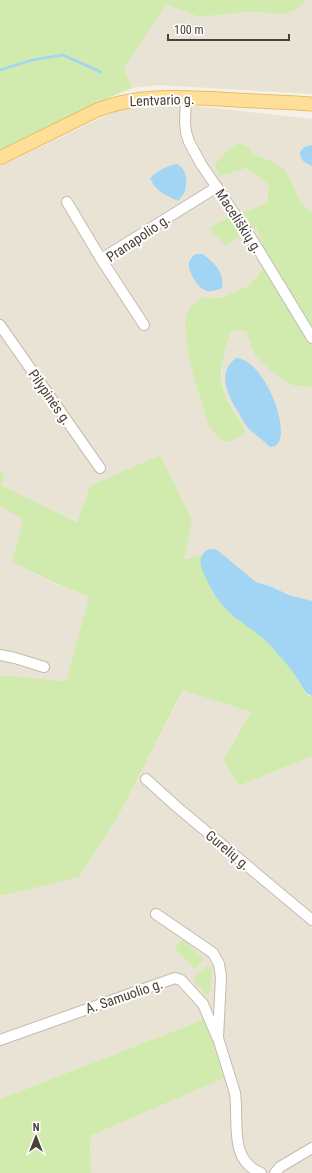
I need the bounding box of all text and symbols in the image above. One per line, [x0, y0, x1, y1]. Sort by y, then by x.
scale bar [168, 16, 289, 42]
text: 100 m [174, 23, 204, 37]
street label: Lentvario g. [129, 91, 195, 109]
street label: Maceliškių g. [212, 186, 266, 256]
street label: Pranapolio g. [103, 211, 173, 265]
street label: Pilypinės g. [25, 366, 75, 428]
street label: Gurelių g. [203, 827, 253, 873]
street label: A. Samuolio g. [83, 975, 165, 1017]
north arrow [16, 1117, 56, 1157]
text: N [33, 1121, 40, 1134]

